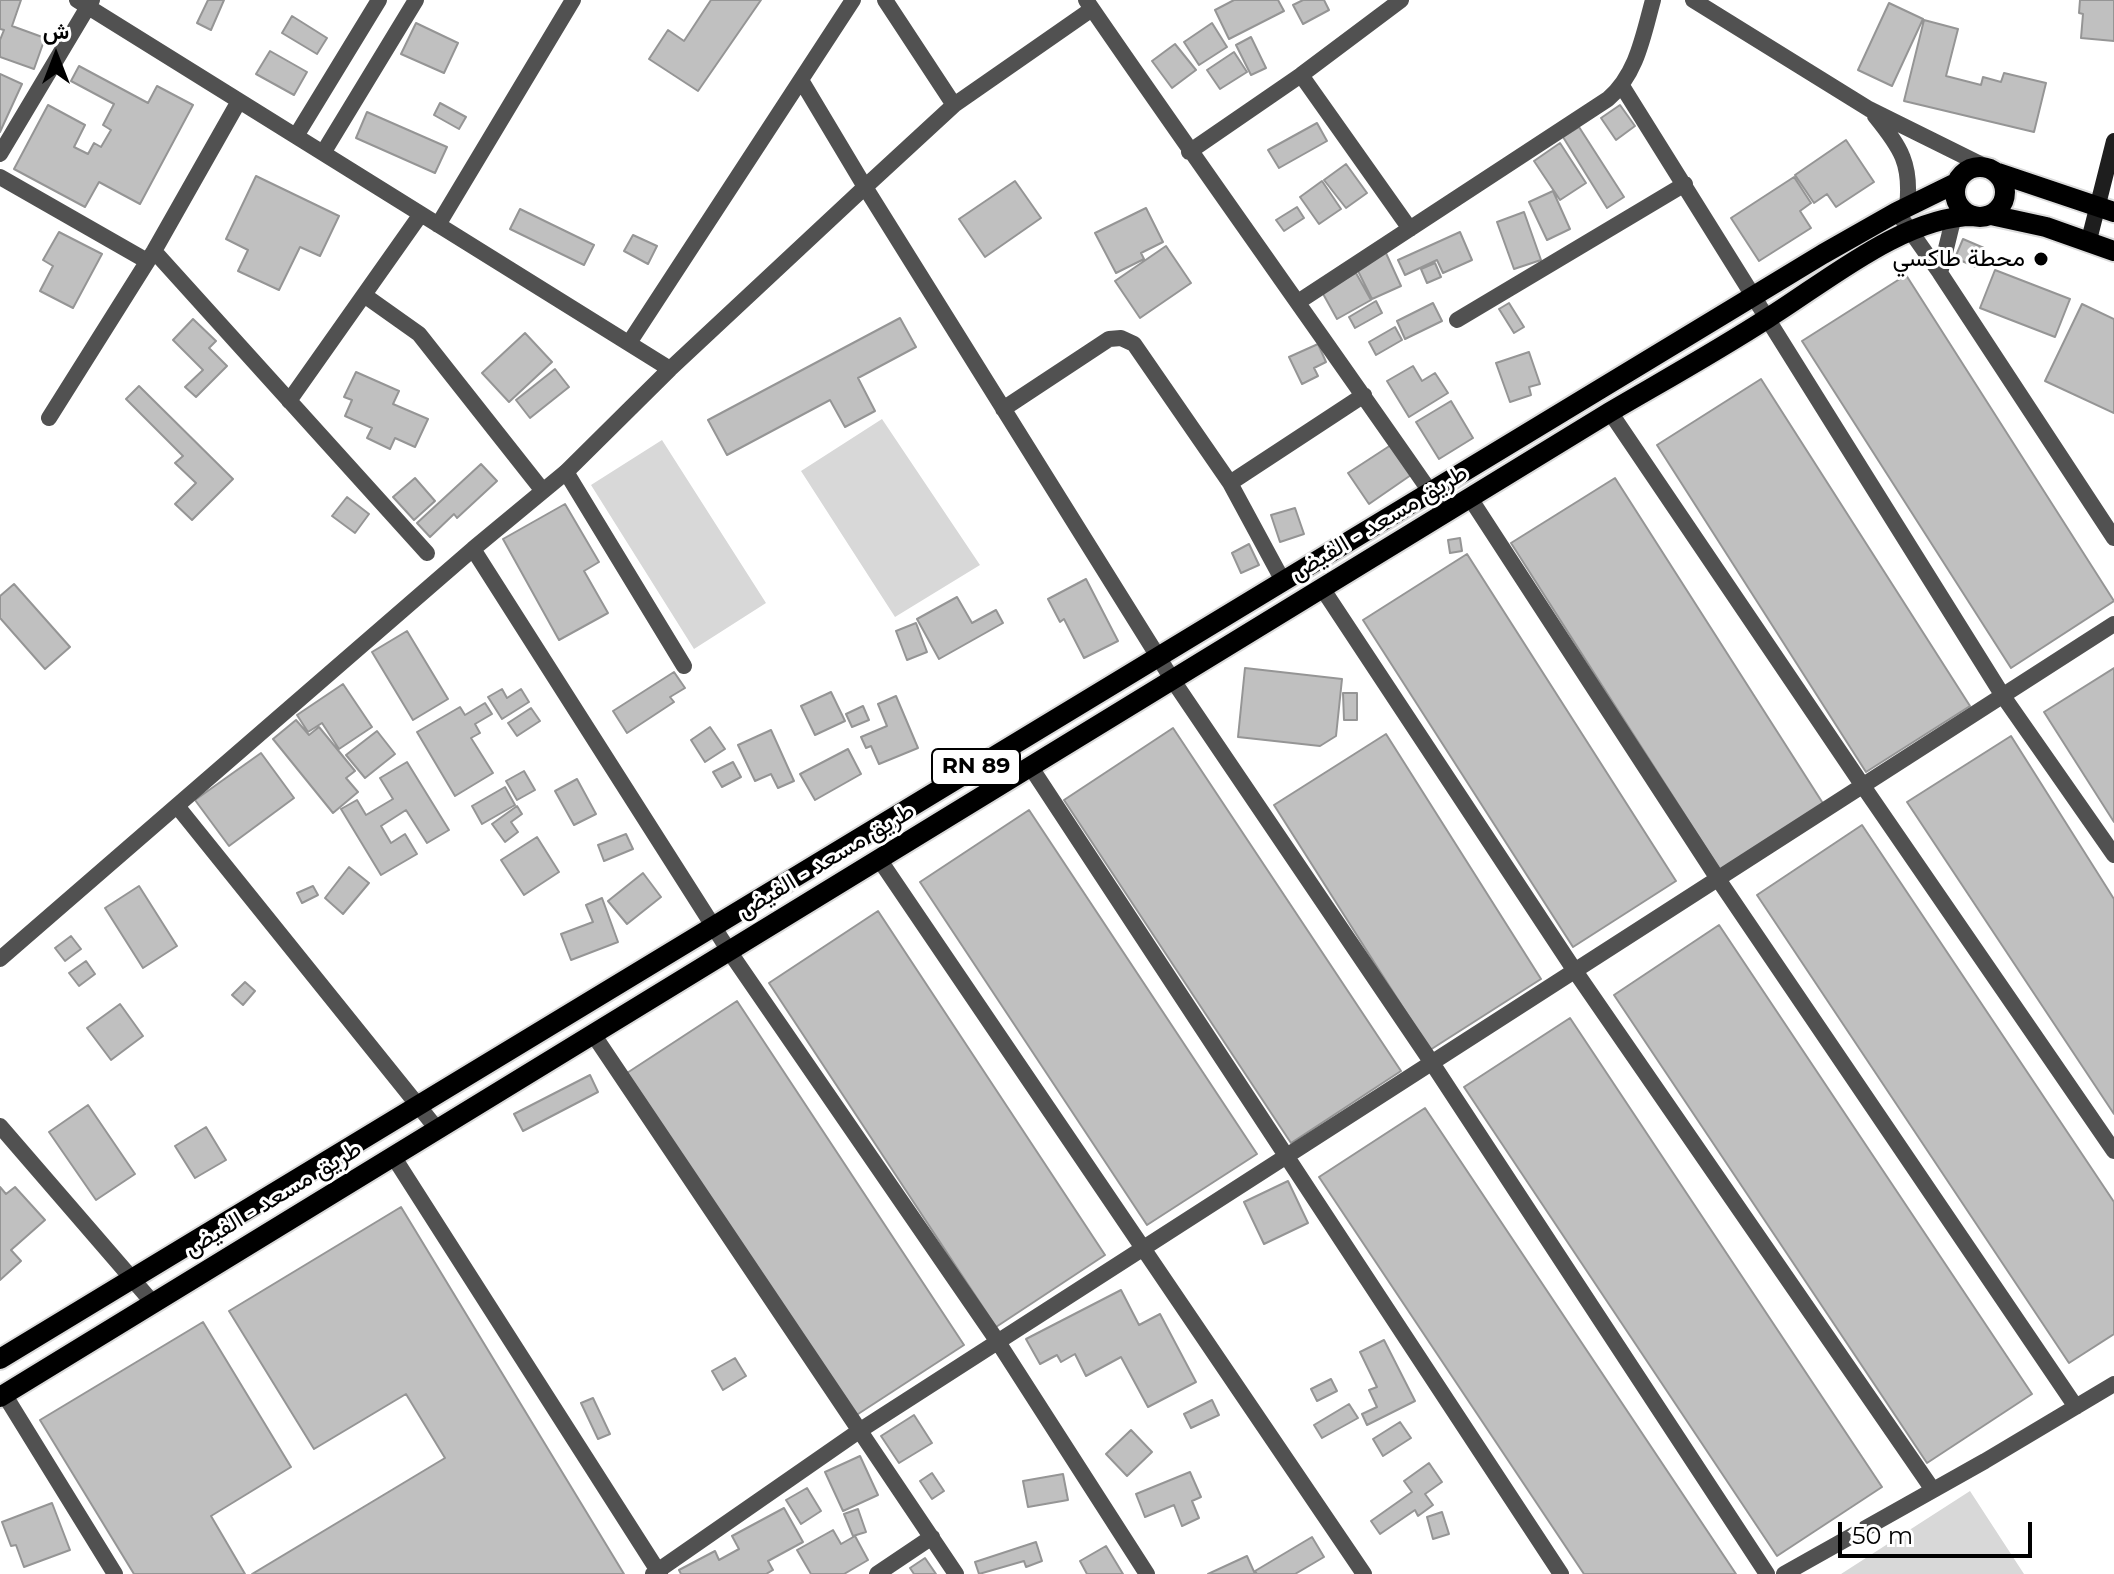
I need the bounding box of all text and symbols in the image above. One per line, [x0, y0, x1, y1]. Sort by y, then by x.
north arrow [16, 16, 96, 96]
text: ش [43, 18, 69, 45]
place label: محطة طاكسي [1893, 245, 2025, 273]
marker: محطة طاكسي [2032, 250, 2050, 268]
street label: طريق مسعد - الفيض [1285, 459, 1473, 587]
road number: RN 89 [932, 749, 1020, 785]
street label: طريق مسعد - الفيض [732, 797, 920, 925]
street label: طريق مسعد - الفيض [179, 1135, 367, 1263]
scale bar [1842, 1506, 2036, 1556]
text: 50 m [1852, 1521, 1913, 1550]

